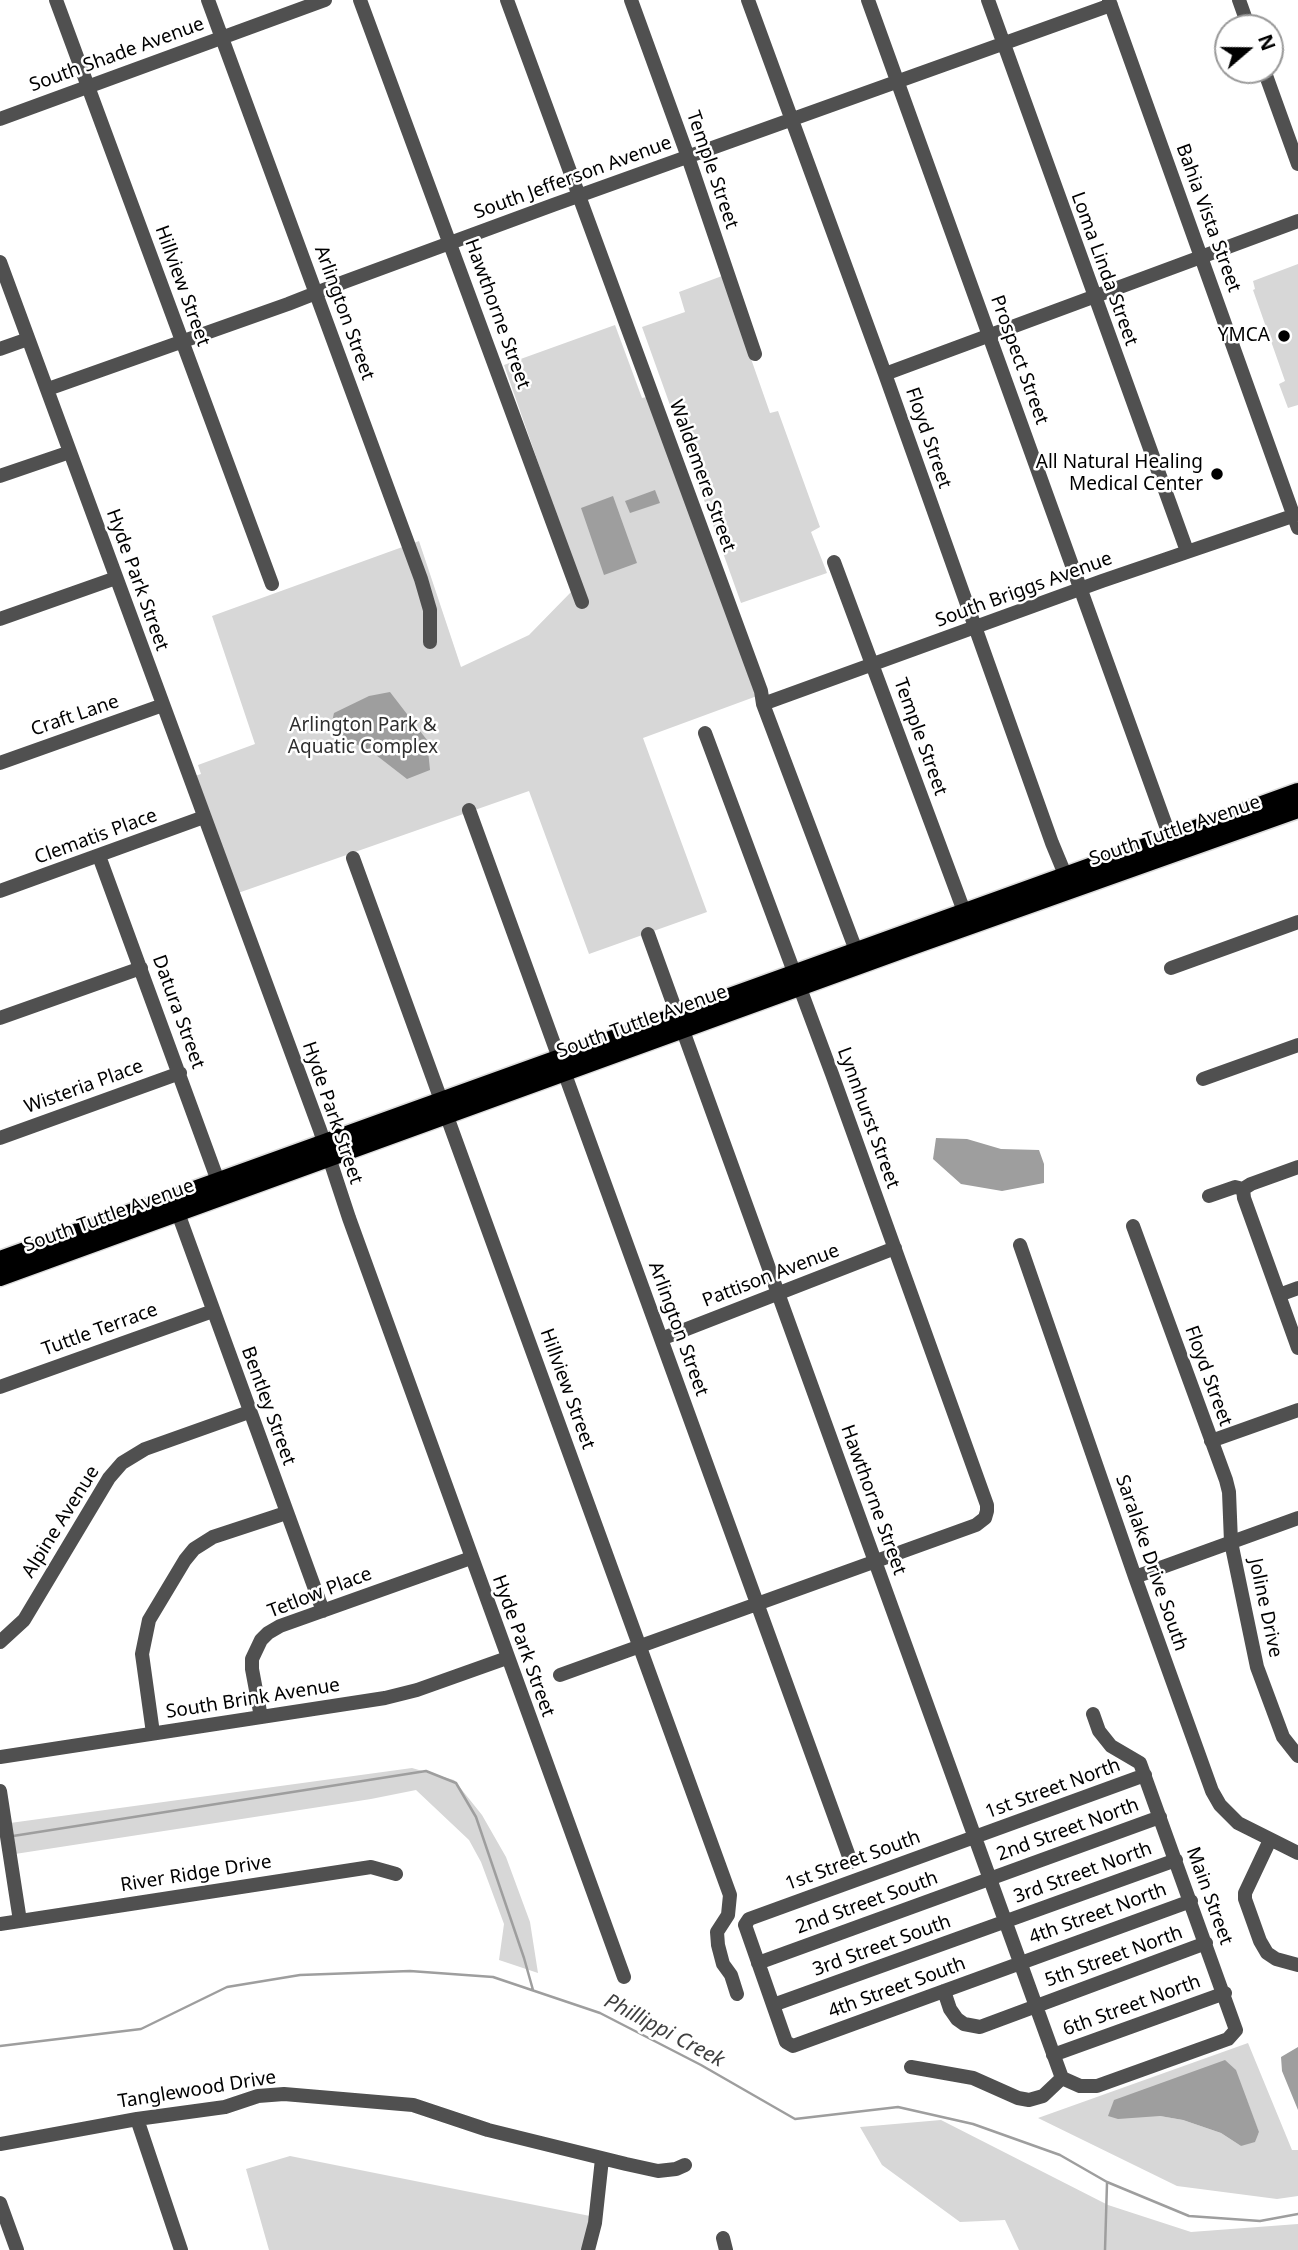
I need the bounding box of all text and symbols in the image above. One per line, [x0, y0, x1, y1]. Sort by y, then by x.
street label: South Shade Avenue [27, 13, 207, 97]
north arrow [1214, 14, 1284, 84]
text: N [1252, 31, 1282, 54]
street label: Temple Street [681, 108, 743, 232]
street label: South Jefferson Avenue [471, 132, 675, 224]
street label: Bahia Vista Street [1171, 141, 1245, 295]
street label: Loma Linda Street [1066, 189, 1142, 349]
street label: Hillview Street [150, 223, 214, 349]
street label: Hawthorne Street [459, 236, 535, 392]
street label: Arlington Street [309, 243, 379, 383]
street label: Prospect Street [985, 292, 1053, 428]
place label: YMCA [1218, 325, 1270, 347]
marker: YMCA [1276, 328, 1292, 344]
street label: Floyd Street [900, 385, 956, 491]
street label: Waldemere Street [664, 397, 740, 555]
place label: All Natural Healing Medical Center [1036, 452, 1203, 496]
marker: All Natural Healing Medical Center [1209, 466, 1225, 482]
street label: Hyde Park Street [101, 506, 173, 654]
street label: South Briggs Avenue [933, 547, 1115, 633]
street label: Temple Street [888, 675, 952, 799]
street label: Craft Lane [28, 690, 122, 742]
park label: Arlington Park & Aquatic Complex [288, 715, 438, 759]
street label: South Tuttle Avenue [1086, 791, 1264, 871]
street label: Clematis Place [32, 804, 160, 870]
street label: Datura Street [147, 952, 209, 1072]
street label: South Tuttle Avenue [554, 981, 730, 1063]
street label: Hyde Park Street [297, 1039, 367, 1187]
street label: Lynnhurst Street [832, 1044, 904, 1192]
street label: Wisteria Place [22, 1055, 146, 1119]
street label: South Tuttle Avenue [21, 1175, 197, 1257]
street label: Pattison Avenue [699, 1239, 843, 1313]
street label: Arlington Street [643, 1259, 713, 1399]
street label: Tuttle Terrace [39, 1299, 161, 1361]
street label: Floyd Street [1179, 1323, 1237, 1429]
street label: Hillview Street [535, 1326, 599, 1452]
street label: Bentley Street [236, 1344, 300, 1468]
street label: Hawthorne Street [835, 1422, 911, 1578]
street label: Alpine Avenue [17, 1462, 105, 1582]
street label: Saralake Drive South [1110, 1472, 1192, 1654]
street label: Joline Drive [1243, 1556, 1287, 1660]
street label: Tetlow Place [265, 1563, 375, 1623]
street label: Hyde Park Street [487, 1572, 559, 1720]
street label: South Brink Avenue [164, 1674, 342, 1724]
street label: 1st Street North [982, 1754, 1124, 1824]
street label: 2nd Street North [994, 1794, 1142, 1866]
street label: 1st Street South [782, 1826, 924, 1896]
street label: 3rd Street North [1011, 1837, 1155, 1909]
street label: Main Street [1181, 1844, 1237, 1948]
street label: River Ridge Drive [119, 1851, 273, 1897]
street label: 2nd Street South [793, 1867, 941, 1939]
street label: 4th Street North [1026, 1879, 1170, 1949]
street label: 3rd Street South [810, 1910, 954, 1982]
street label: 5th Street North [1042, 1922, 1186, 1992]
street label: 4th Street South [825, 1953, 969, 2023]
street label: 6th Street North [1060, 1971, 1204, 2041]
water label: Phillippi Creek [600, 1989, 728, 2073]
street label: Tanglewood Drive [116, 2066, 278, 2114]

